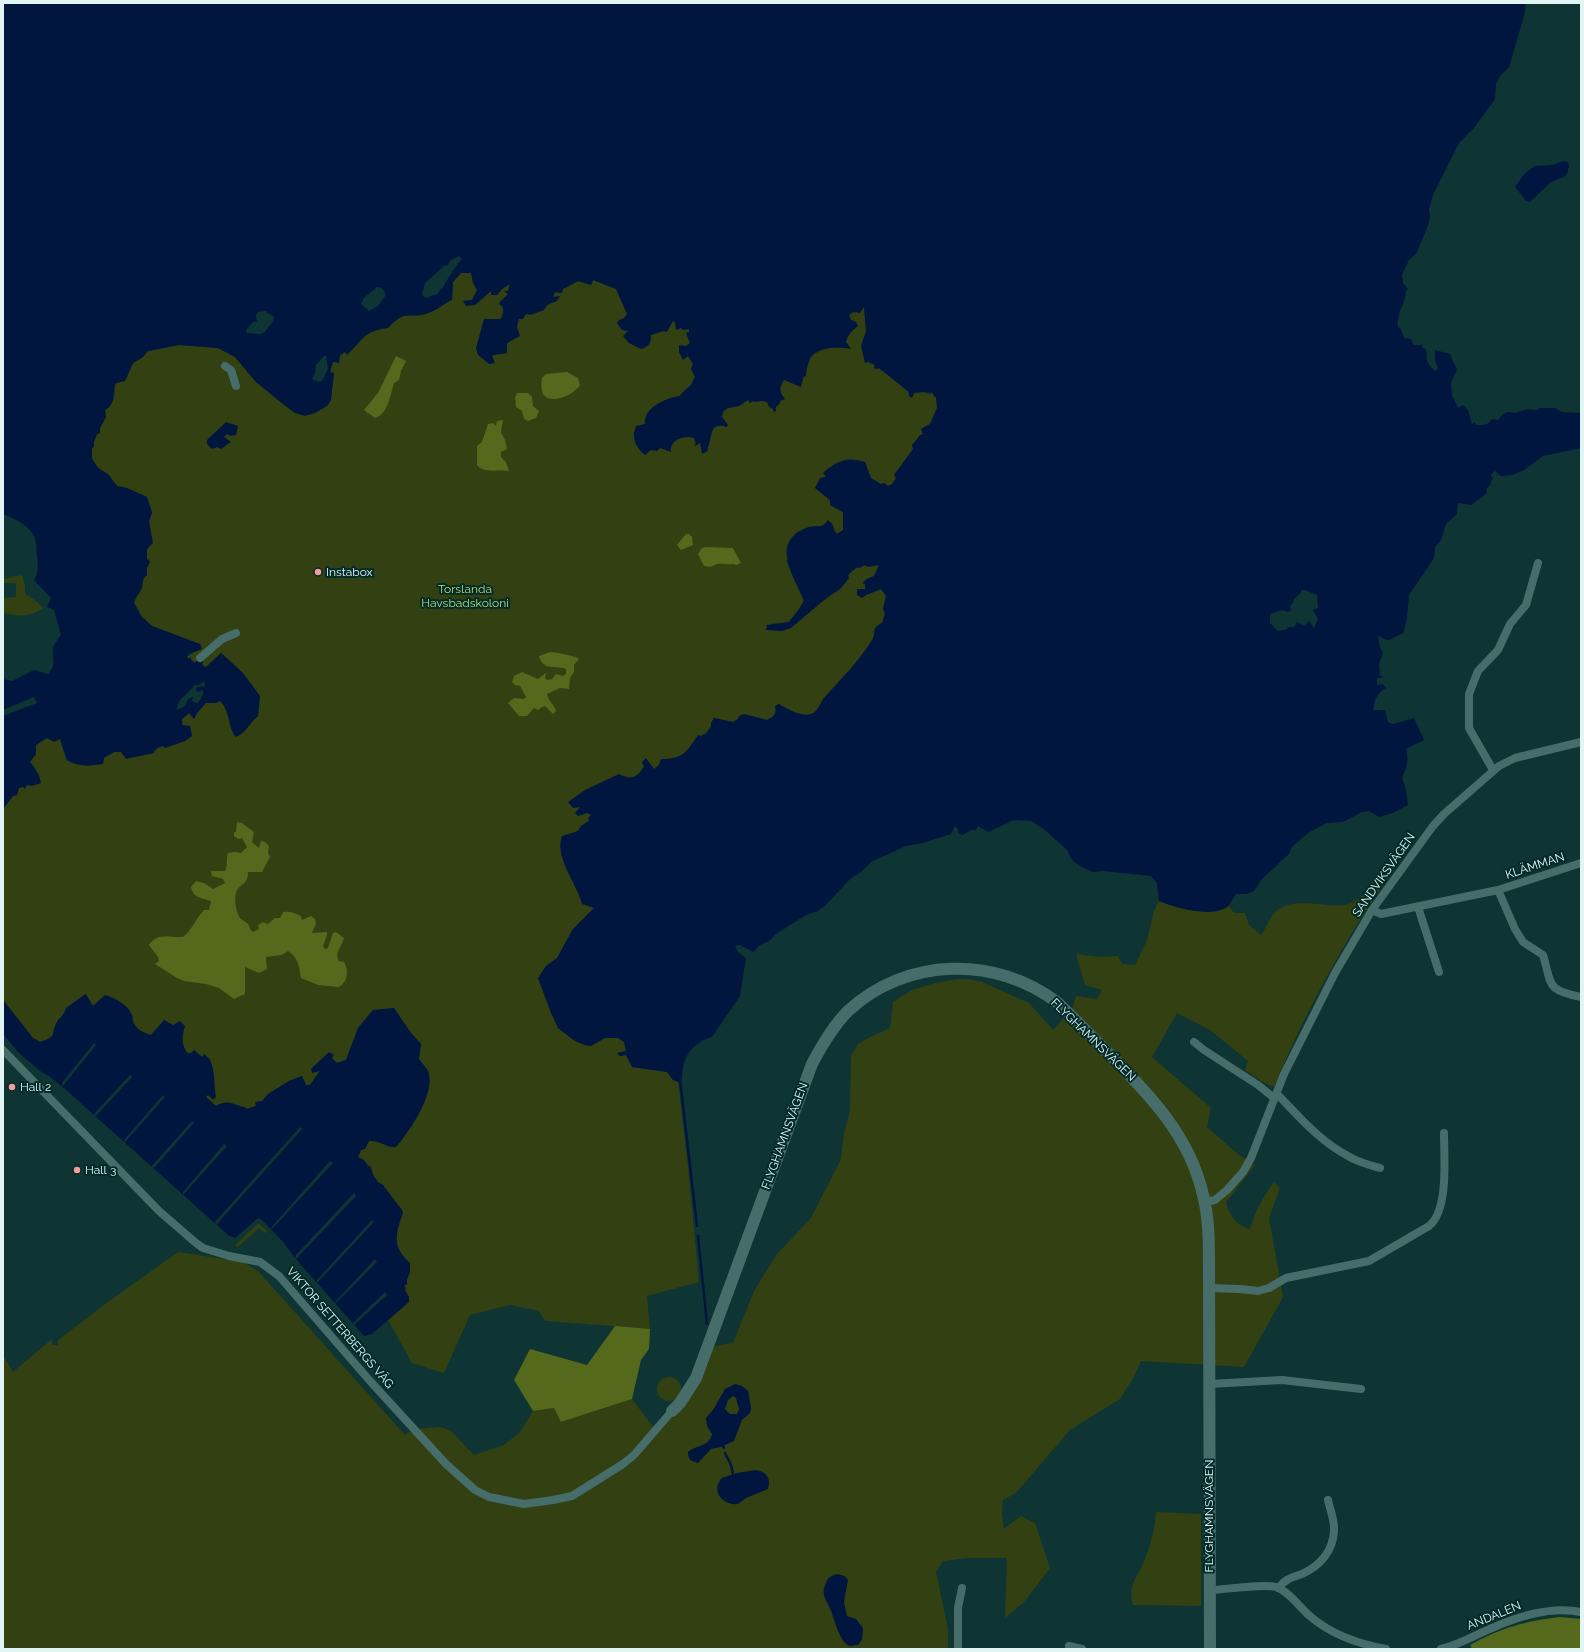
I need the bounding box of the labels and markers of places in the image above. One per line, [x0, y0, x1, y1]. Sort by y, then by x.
place label: Instabox [326, 565, 373, 579]
marker: Instabox [313, 567, 323, 577]
place label: Hall 2 [20, 1080, 51, 1094]
marker: Hall 2 [7, 1082, 17, 1092]
place label: Hall 3 [85, 1163, 116, 1177]
marker: Hall 3 [72, 1165, 82, 1175]

